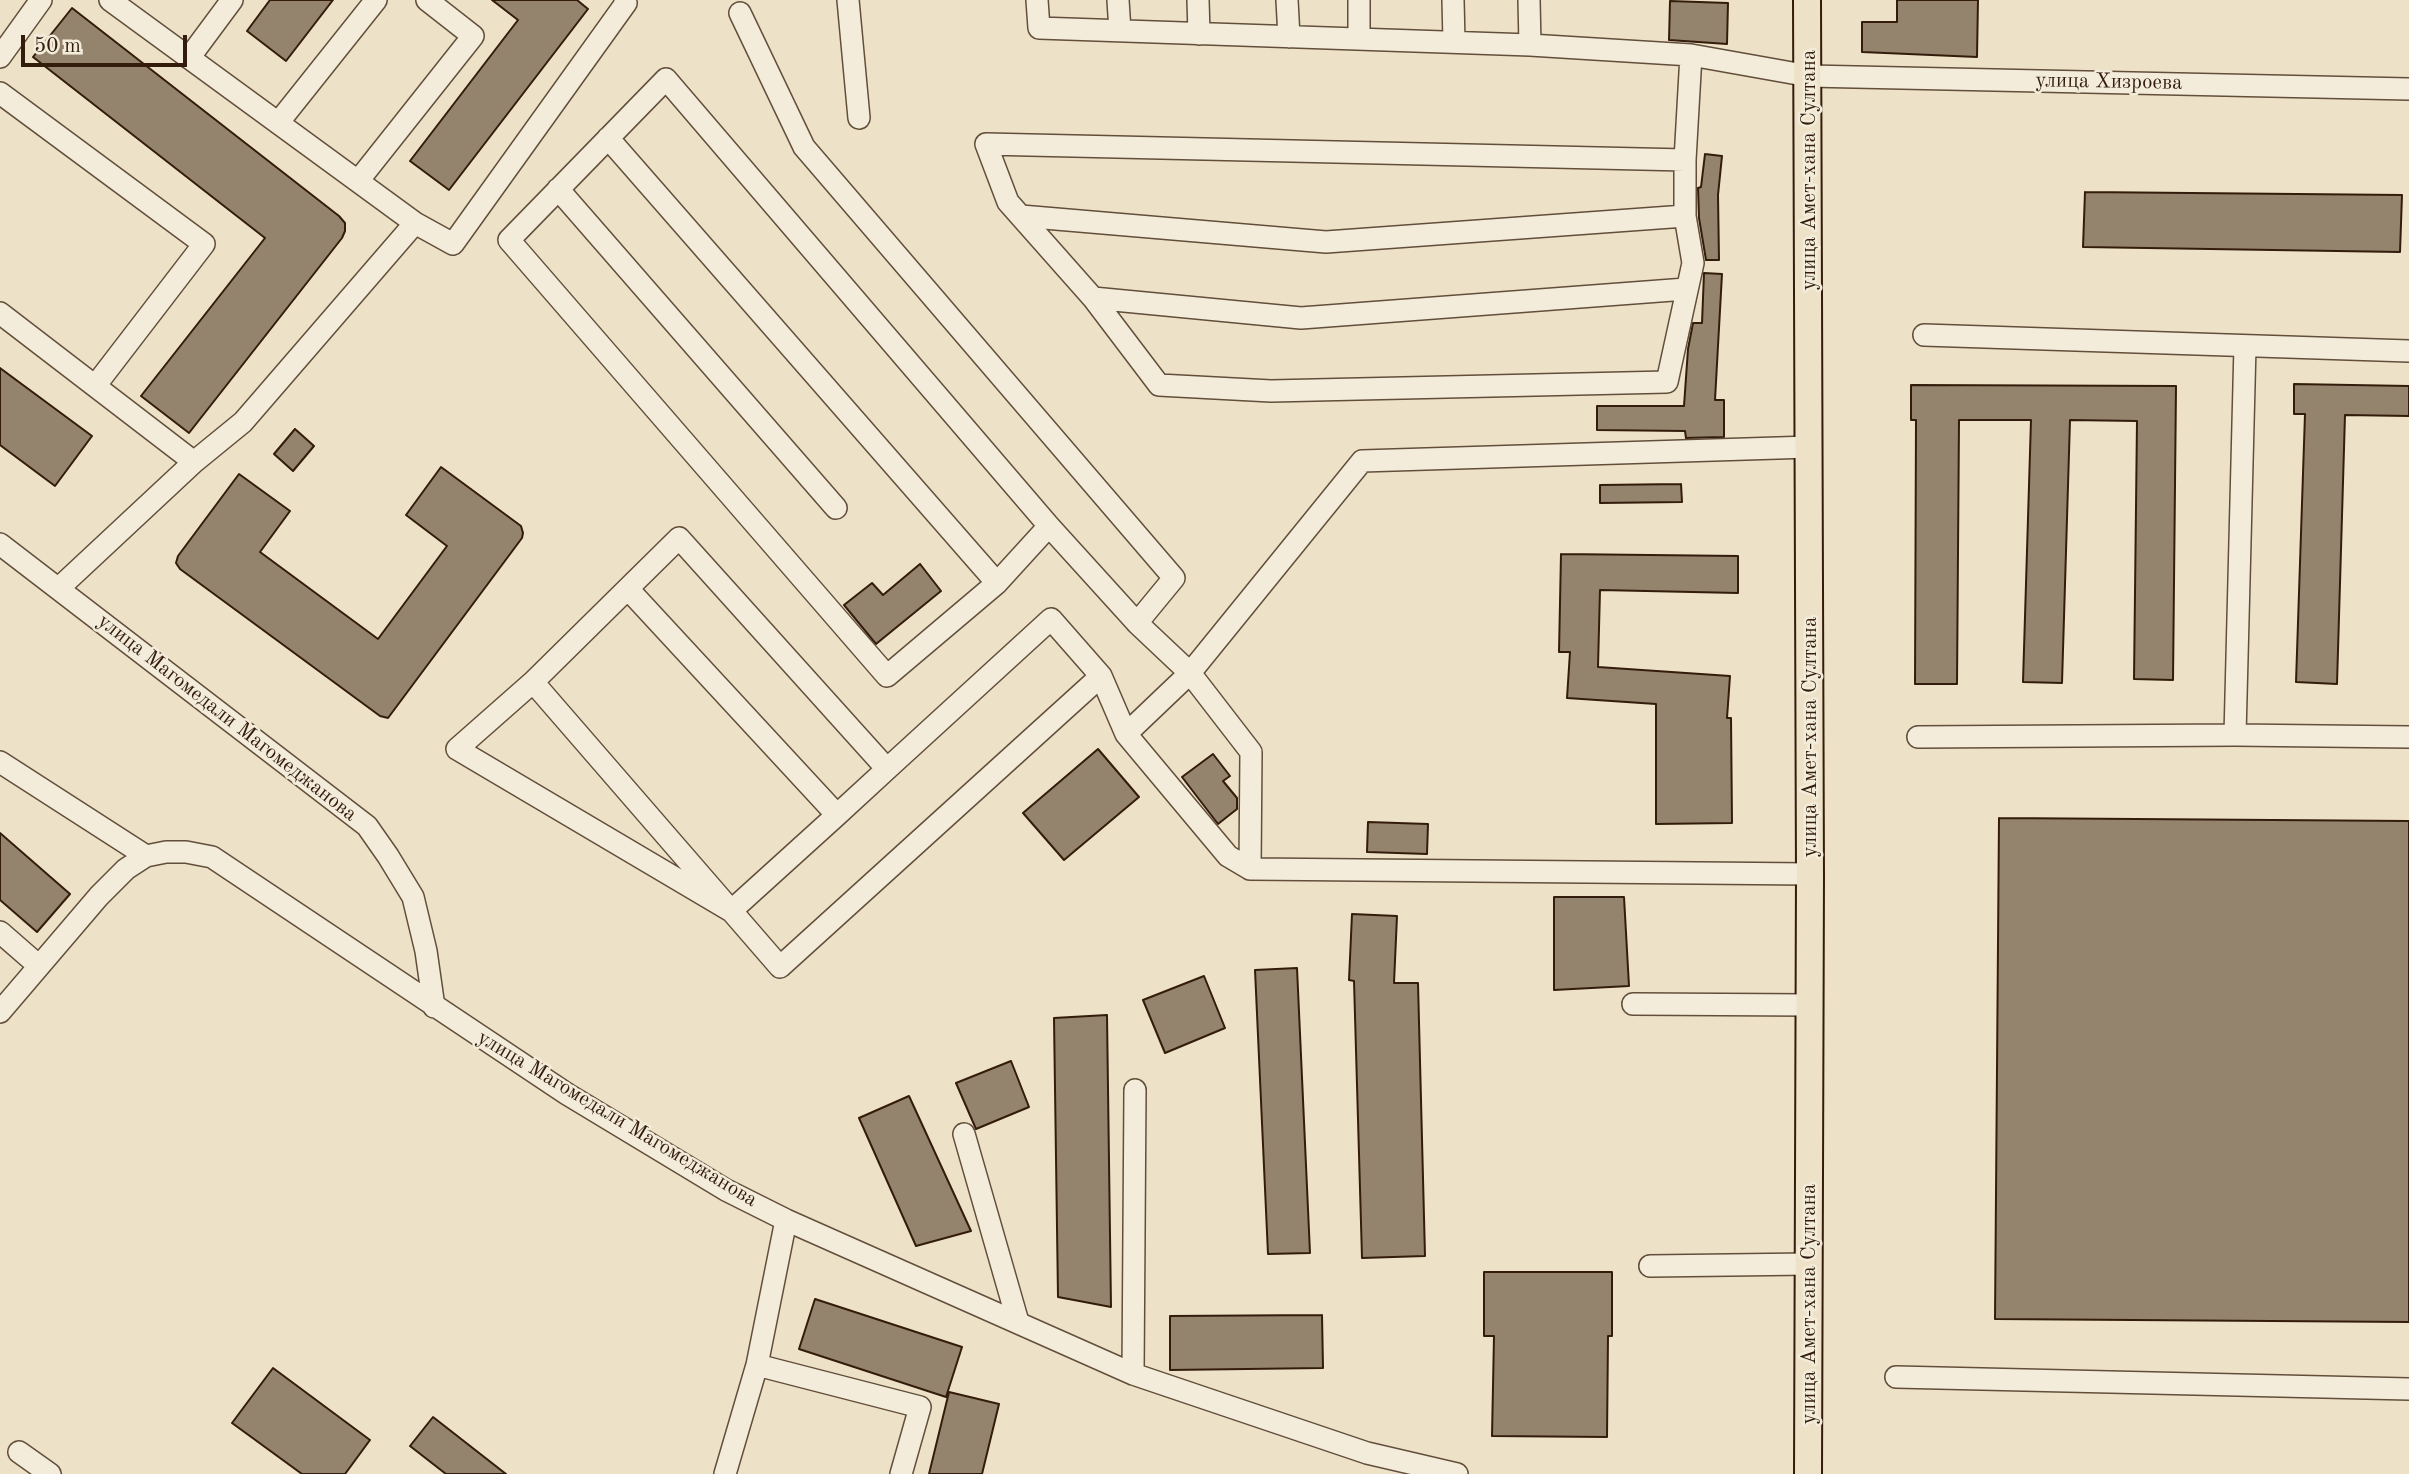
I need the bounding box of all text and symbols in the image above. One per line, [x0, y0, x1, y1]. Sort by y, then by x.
scale bar [24, 21, 191, 65]
text: 50 m [34, 36, 81, 57]
street label: улица Амет-хана Султана [1796, 50, 1822, 290]
street label: улица Хизроева [2035, 68, 2183, 96]
street label: улица Магомедали Магомеджановa [92, 609, 362, 827]
street label: улица Амет-хана Султана [1797, 617, 1823, 857]
street label: улица Магомедали Магомеджановa [472, 1025, 762, 1213]
street label: улица Амет-хана Султана [1796, 1184, 1822, 1424]

